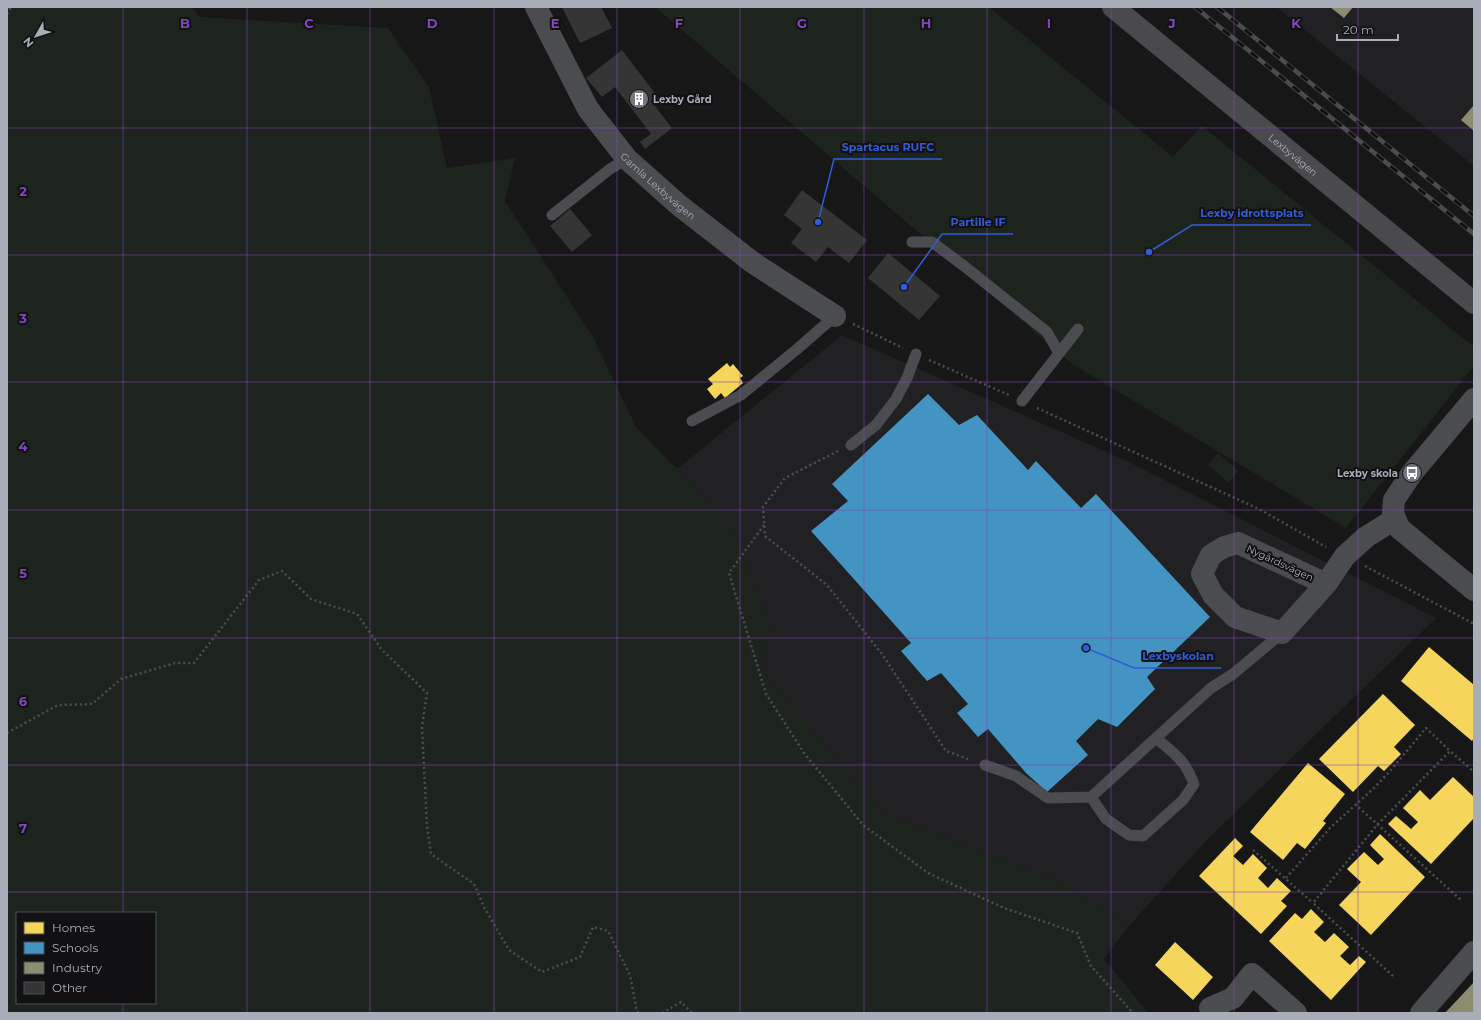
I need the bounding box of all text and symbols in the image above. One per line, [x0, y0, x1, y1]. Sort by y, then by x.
text: B [180, 15, 190, 31]
text: C [304, 15, 314, 31]
text: D [427, 15, 438, 31]
text: E [551, 15, 560, 31]
text: F [675, 15, 683, 31]
text: G [797, 15, 807, 31]
text: H [921, 15, 931, 31]
text: I [1047, 15, 1051, 31]
text: J [1167, 15, 1176, 31]
text: K [1291, 15, 1301, 31]
north arrow [16, 16, 56, 56]
scale bar [1337, 16, 1398, 42]
text: 20 m [1343, 22, 1374, 37]
text: N [20, 34, 36, 50]
building icon: Lexby Gård [628, 88, 650, 110]
place label: Lexby Gård [653, 93, 712, 106]
street label: Lexbyvägen [1266, 131, 1320, 179]
callout: Spartacus RUFC [834, 136, 942, 159]
text: Spartacus RUFC [842, 140, 934, 154]
street label: Gamla Lexbyvägen [618, 150, 698, 222]
text: 2 [19, 183, 27, 199]
callout: Lexby idrottsplats [1192, 202, 1311, 225]
text: Lexby idrottsplats [1200, 206, 1304, 220]
callout: Partille IF [942, 211, 1013, 234]
text: Partille IF [951, 215, 1006, 229]
text: 3 [18, 310, 27, 326]
text: 4 [19, 438, 28, 454]
bus stop icon: Lexby skola [1401, 462, 1423, 484]
place label: Lexby skola [1337, 467, 1398, 480]
street label: Nygårdsvägen [1244, 542, 1316, 584]
text: 5 [19, 565, 27, 581]
callout: Lexbyskolan [1134, 645, 1221, 668]
text: Lexbyskolan [1142, 649, 1214, 663]
text: 6 [19, 693, 28, 709]
text: 7 [19, 820, 27, 836]
legend [16, 912, 156, 1004]
text: Homes [52, 920, 95, 935]
text: Schools [52, 940, 98, 955]
text: Industry [52, 960, 102, 975]
text: Other [52, 980, 87, 995]

